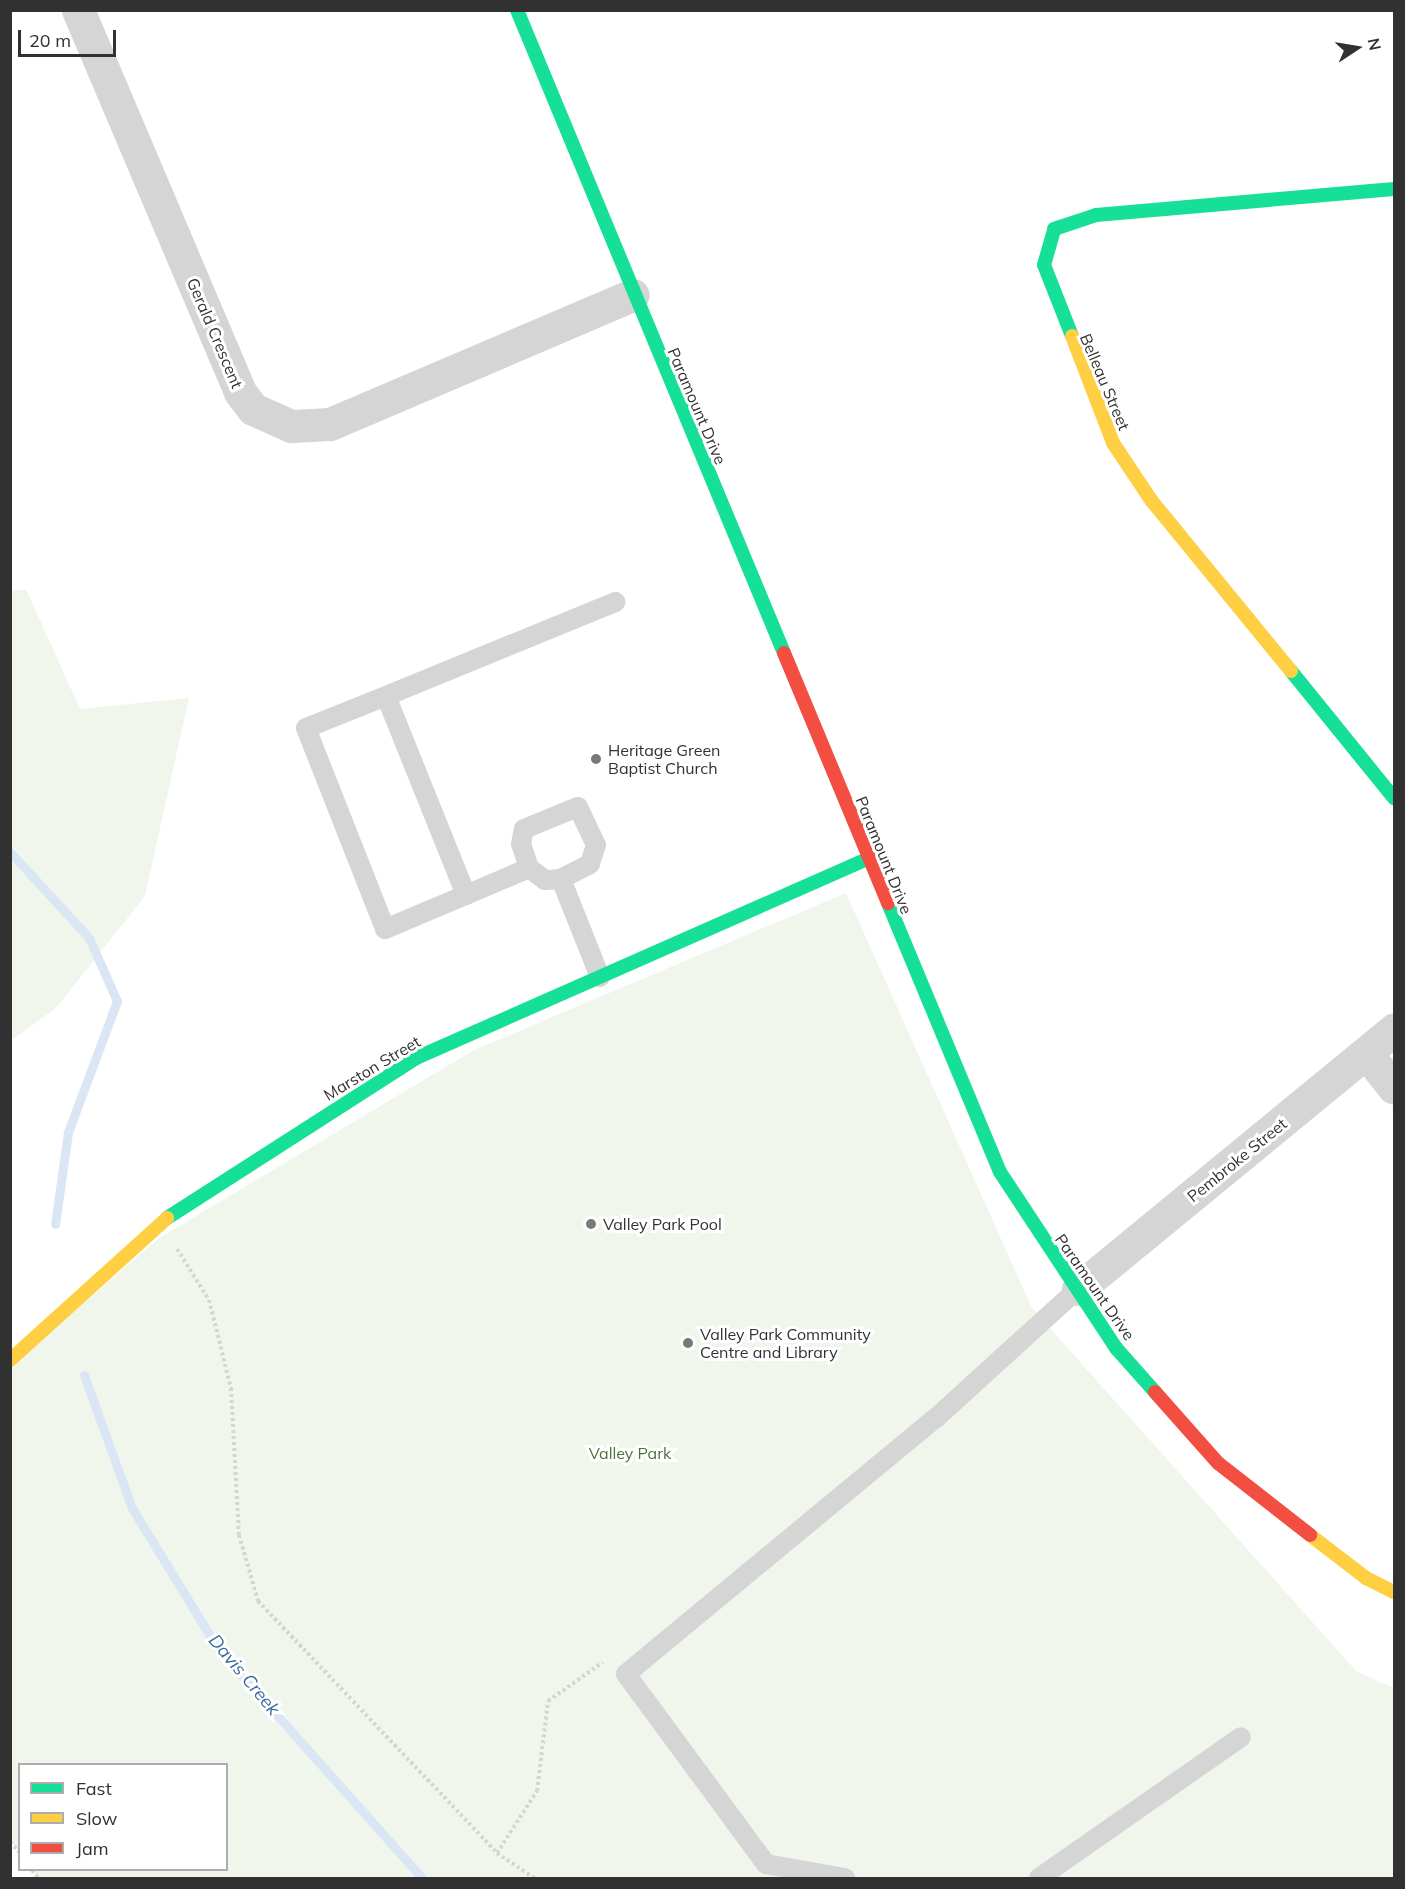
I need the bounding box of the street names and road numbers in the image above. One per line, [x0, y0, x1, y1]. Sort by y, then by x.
street label: Gerald Crescent [183, 275, 247, 391]
street label: Belleau Street [1076, 331, 1134, 433]
street label: Paramount Drive [664, 345, 730, 467]
street label: Paramount Drive [852, 793, 916, 917]
street label: Marston Street [320, 1032, 424, 1104]
street label: Pembroke Street [1183, 1114, 1291, 1206]
street label: Paramount Drive [1051, 1230, 1139, 1344]

